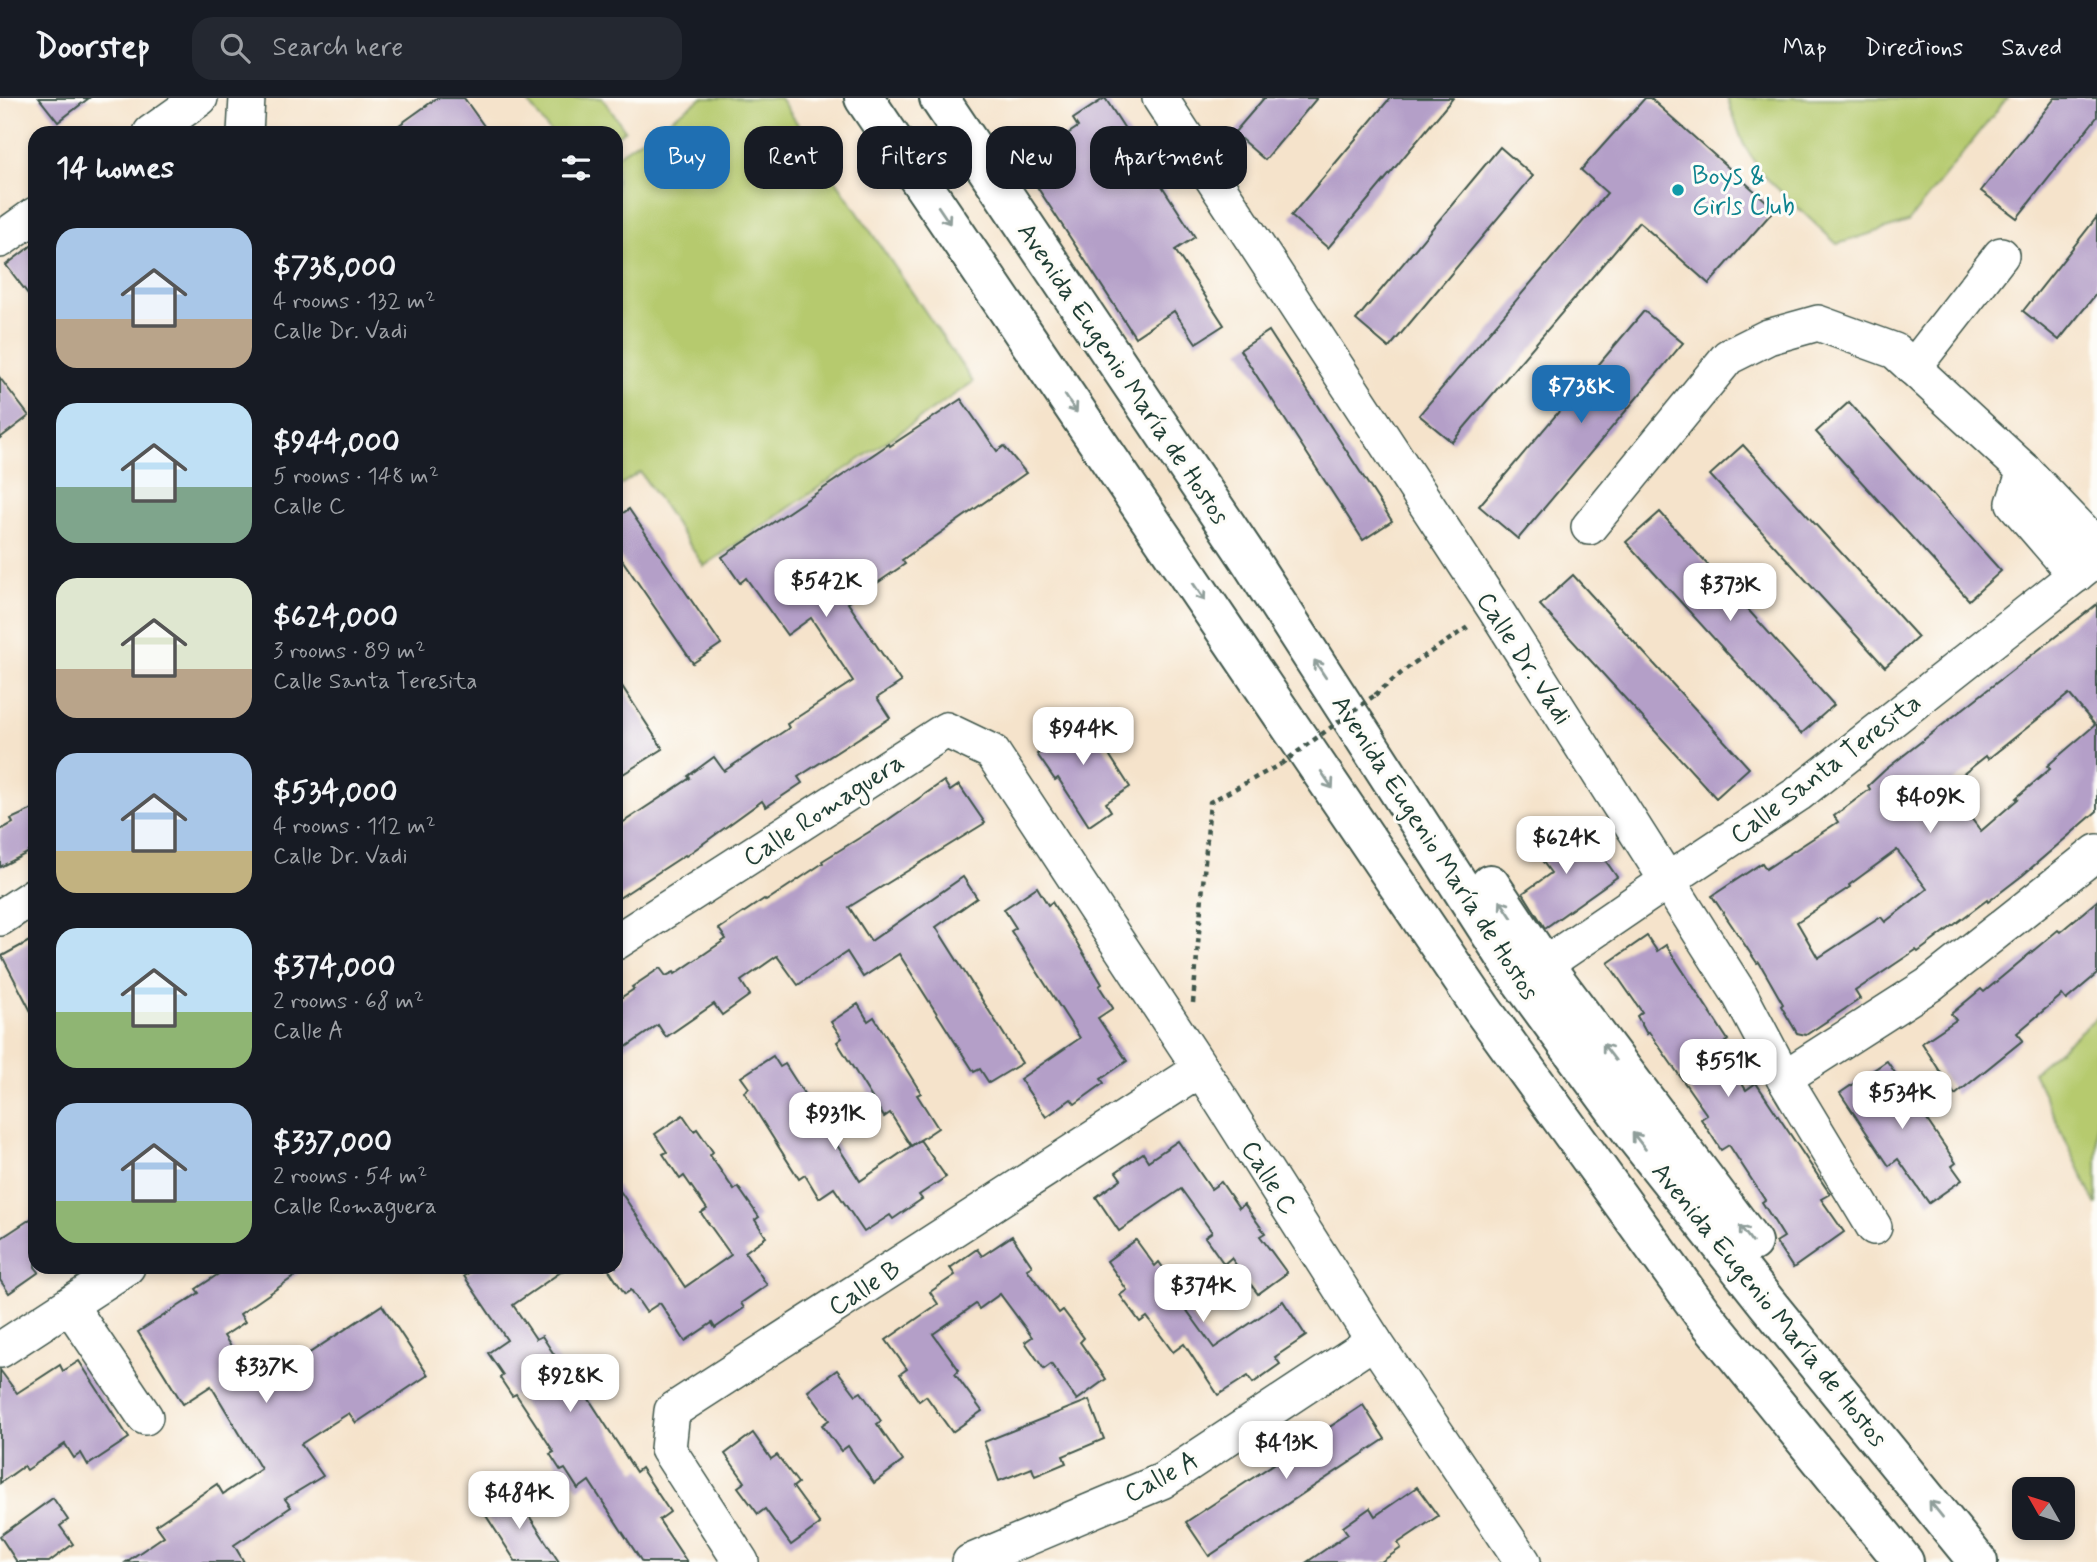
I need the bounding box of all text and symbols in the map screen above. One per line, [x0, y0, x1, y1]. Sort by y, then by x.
search box [192, 17, 682, 80]
text: Doorstep [35, 26, 150, 70]
icon: search [216, 29, 254, 67]
text: Search here [272, 31, 403, 65]
text: Map [1783, 33, 1827, 64]
text: Directions [1865, 33, 1963, 64]
text: Saved [2001, 33, 2062, 64]
chip: Buy [644, 126, 730, 189]
chip: Rent [744, 126, 843, 189]
chip: Filters [857, 126, 972, 189]
chip: New [986, 126, 1076, 189]
chip: Apartment [1090, 126, 1247, 189]
text: 14 homes [56, 149, 174, 188]
icon: filters [557, 149, 595, 187]
place label: Boys & Girls Club [1692, 160, 1795, 224]
marker: Boys & Girls Club [1670, 182, 1686, 198]
one-way arrow [937, 205, 951, 225]
street label: Avenida Eugenio María de Hostos [1008, 217, 1236, 532]
text: $738,000 [273, 248, 396, 287]
icon: home [112, 256, 196, 340]
text: 4 rooms · 132 m² [273, 287, 435, 317]
text: Calle Dr. Vadi [273, 317, 408, 347]
pin: $738K [1532, 366, 1630, 425]
text: $738K [1548, 373, 1614, 403]
one-way arrow [1064, 394, 1078, 413]
text: $944,000 [273, 423, 400, 462]
icon: home [112, 431, 196, 515]
text: 5 rooms · 148 m² [273, 462, 439, 492]
text: Calle C [273, 492, 345, 522]
pin: $542K [777, 560, 875, 619]
pin: $373K [1681, 564, 1779, 623]
text: $542K [790, 567, 862, 597]
text: $373K [1699, 571, 1761, 601]
one-way arrow [1192, 582, 1206, 601]
street label: Calle Dr. Vadi [1468, 586, 1579, 732]
text: $624,000 [273, 598, 398, 637]
icon: home [112, 606, 196, 690]
text: 3 rooms · 89 m² [273, 637, 425, 667]
one-way arrow [1312, 659, 1326, 679]
text: Calle Santa Teresita [273, 667, 477, 697]
street label: Calle Santa Teresita [1724, 686, 1929, 853]
street label: Avenida Eugenio María de Hostos [1323, 689, 1546, 1007]
pin: $944K [1034, 708, 1132, 767]
text: $944K [1049, 715, 1117, 745]
street label: Calle Romaguera [737, 746, 912, 877]
one-way arrow [1319, 770, 1334, 789]
text: $534,000 [273, 773, 397, 812]
pin: $409K [1881, 776, 1979, 835]
icon: home [112, 781, 196, 865]
text: $409K [1896, 783, 1964, 813]
text: 4 rooms · 112 m² [273, 812, 436, 842]
pin: $624K [1517, 816, 1615, 876]
text: $624K [1532, 824, 1600, 854]
text: Calle Dr. Vadi [273, 842, 408, 872]
one-way arrow [1499, 899, 1513, 919]
text: $374,000 [273, 948, 395, 987]
icon: home [112, 956, 196, 1040]
text: 2 rooms · 68 m² [273, 987, 424, 1017]
text: Calle A [273, 1017, 344, 1047]
pin: $551K [1679, 1040, 1777, 1099]
one-way arrow [1602, 1043, 1617, 1062]
text: $551K [1696, 1047, 1760, 1077]
pin: $534K [1853, 1072, 1951, 1131]
text: $534K [1869, 1079, 1935, 1109]
pin: $931K [786, 1093, 884, 1152]
text: $931K [805, 1100, 865, 1130]
text: $337,000 [273, 1123, 392, 1162]
icon: home [112, 1131, 196, 1215]
one-way arrow [1632, 1132, 1647, 1151]
street label: Calle C [1232, 1135, 1304, 1222]
street label: Avenida Eugenio María de Hostos [1643, 1156, 1894, 1455]
text: 2 rooms · 54 m² [273, 1162, 427, 1192]
text: Calle Romaguera [273, 1192, 437, 1222]
one-way arrow [1738, 1225, 1753, 1244]
street label: Calle B [823, 1253, 908, 1325]
pin: $374K [1154, 1264, 1252, 1324]
text: $374K [1170, 1272, 1236, 1302]
pin: $337K [217, 1346, 315, 1405]
text: $337K [235, 1353, 297, 1383]
pin: $928K [521, 1354, 619, 1414]
text: $928K [537, 1362, 603, 1392]
pin: $413K [1237, 1422, 1335, 1481]
text: $413K [1255, 1429, 1317, 1459]
street label: Calle A [1119, 1444, 1205, 1512]
pin: $484K [470, 1472, 568, 1531]
north arrow [2012, 1477, 2076, 1540]
map controls [2012, 1477, 2075, 1540]
text: $484K [484, 1479, 554, 1509]
one-way arrow [1928, 1500, 1943, 1518]

